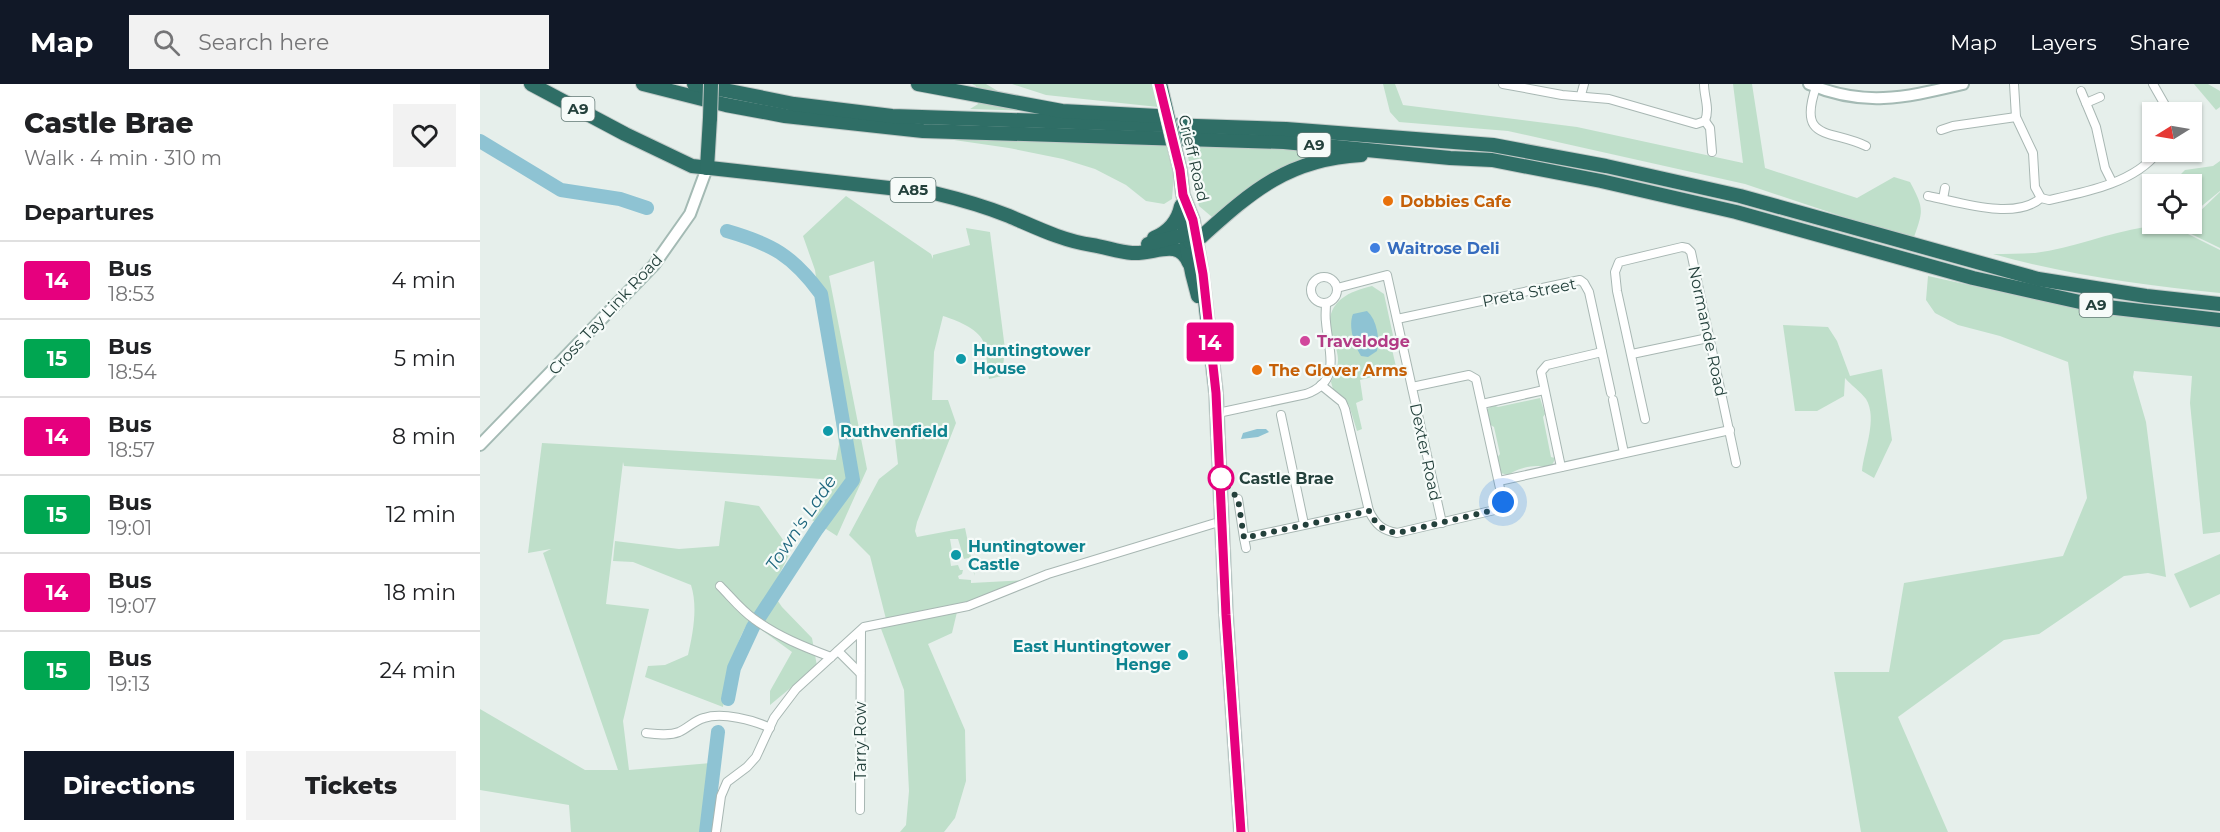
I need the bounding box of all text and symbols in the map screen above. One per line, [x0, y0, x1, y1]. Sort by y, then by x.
search box [129, 15, 549, 69]
text: Map [30, 25, 93, 59]
icon: search [150, 26, 183, 59]
text: Search here [198, 29, 329, 56]
text: Map [1950, 30, 1997, 55]
text: Layers [2030, 30, 2097, 55]
text: Share [2130, 30, 2190, 55]
road number: A9 [562, 97, 594, 121]
north arrow [2142, 102, 2202, 162]
map controls [2142, 102, 2202, 234]
button: heart [393, 104, 456, 167]
text: Castle Brae [24, 106, 193, 140]
street label: Crieff Road [1174, 113, 1213, 203]
road number: A9 [1298, 133, 1330, 157]
text: Walk · 4 min · 310 m [24, 146, 222, 170]
button: locate [2142, 174, 2202, 234]
road number: A85 [890, 178, 936, 202]
place label: Dobbies Cafe [1400, 192, 1511, 211]
marker: Dobbies Cafe [1381, 194, 1395, 208]
text: Departures [24, 199, 154, 226]
place label: Waitrose Deli [1387, 239, 1500, 258]
marker: Waitrose Deli [1368, 241, 1382, 255]
street label: Cross Tay Link Road [544, 250, 666, 379]
text: Bus [108, 255, 152, 282]
street label: Normande Road [1684, 264, 1731, 398]
text: 4 min [392, 267, 456, 294]
text: 14 [46, 268, 68, 293]
street label: Preta Street [1481, 274, 1578, 311]
text: 18:53 [108, 282, 155, 306]
road number: A9 [2080, 293, 2112, 317]
line badge: 14 [1183, 322, 1237, 362]
text: 14 [1199, 330, 1221, 355]
place label: Travelodge [1317, 332, 1410, 351]
text: Bus [108, 333, 152, 360]
marker: Travelodge [1298, 334, 1312, 348]
place label: Huntingtower House [973, 341, 1091, 378]
text: 5 min [394, 345, 456, 372]
text: 15 [47, 346, 67, 371]
marker: Huntingtower House [954, 352, 968, 366]
text: 18:54 [108, 360, 157, 384]
place label: The Glover Arms [1269, 361, 1408, 380]
marker: The Glover Arms [1250, 363, 1264, 377]
street label: Dexter Road [1406, 401, 1445, 503]
text: Bus [108, 411, 152, 438]
place label: Ruthvenfield [840, 422, 948, 441]
text: 8 min [392, 423, 456, 450]
text: 14 [46, 424, 68, 449]
marker: Ruthvenfield [821, 424, 835, 438]
text: 18:57 [108, 438, 155, 462]
marker: Castle Brae [1208, 465, 1234, 491]
place label: Castle Brae [1239, 469, 1334, 488]
water label: Town's Lade [761, 471, 841, 575]
your location [1488, 487, 1518, 517]
text: Bus [108, 489, 152, 516]
text: 12 min [386, 501, 456, 528]
text: 15 [47, 502, 67, 527]
text: 19:01 [108, 516, 152, 540]
place label: Huntingtower Castle [968, 537, 1086, 574]
marker: Huntingtower Castle [949, 548, 963, 562]
text: Bus [108, 567, 152, 594]
text: 18 min [384, 579, 456, 606]
text: 14 [46, 580, 68, 605]
text: 19:07 [108, 594, 157, 618]
place label: East Huntingtower Henge [1013, 637, 1171, 674]
text: Bus [108, 645, 152, 672]
marker: East Huntingtower Henge [1176, 648, 1190, 662]
text: 24 min [380, 657, 456, 684]
text: 15 [47, 658, 67, 683]
text: 19:13 [108, 672, 150, 696]
street label: Tarry Row [851, 701, 870, 781]
button: Directions [24, 751, 234, 820]
button: Tickets [246, 751, 456, 820]

